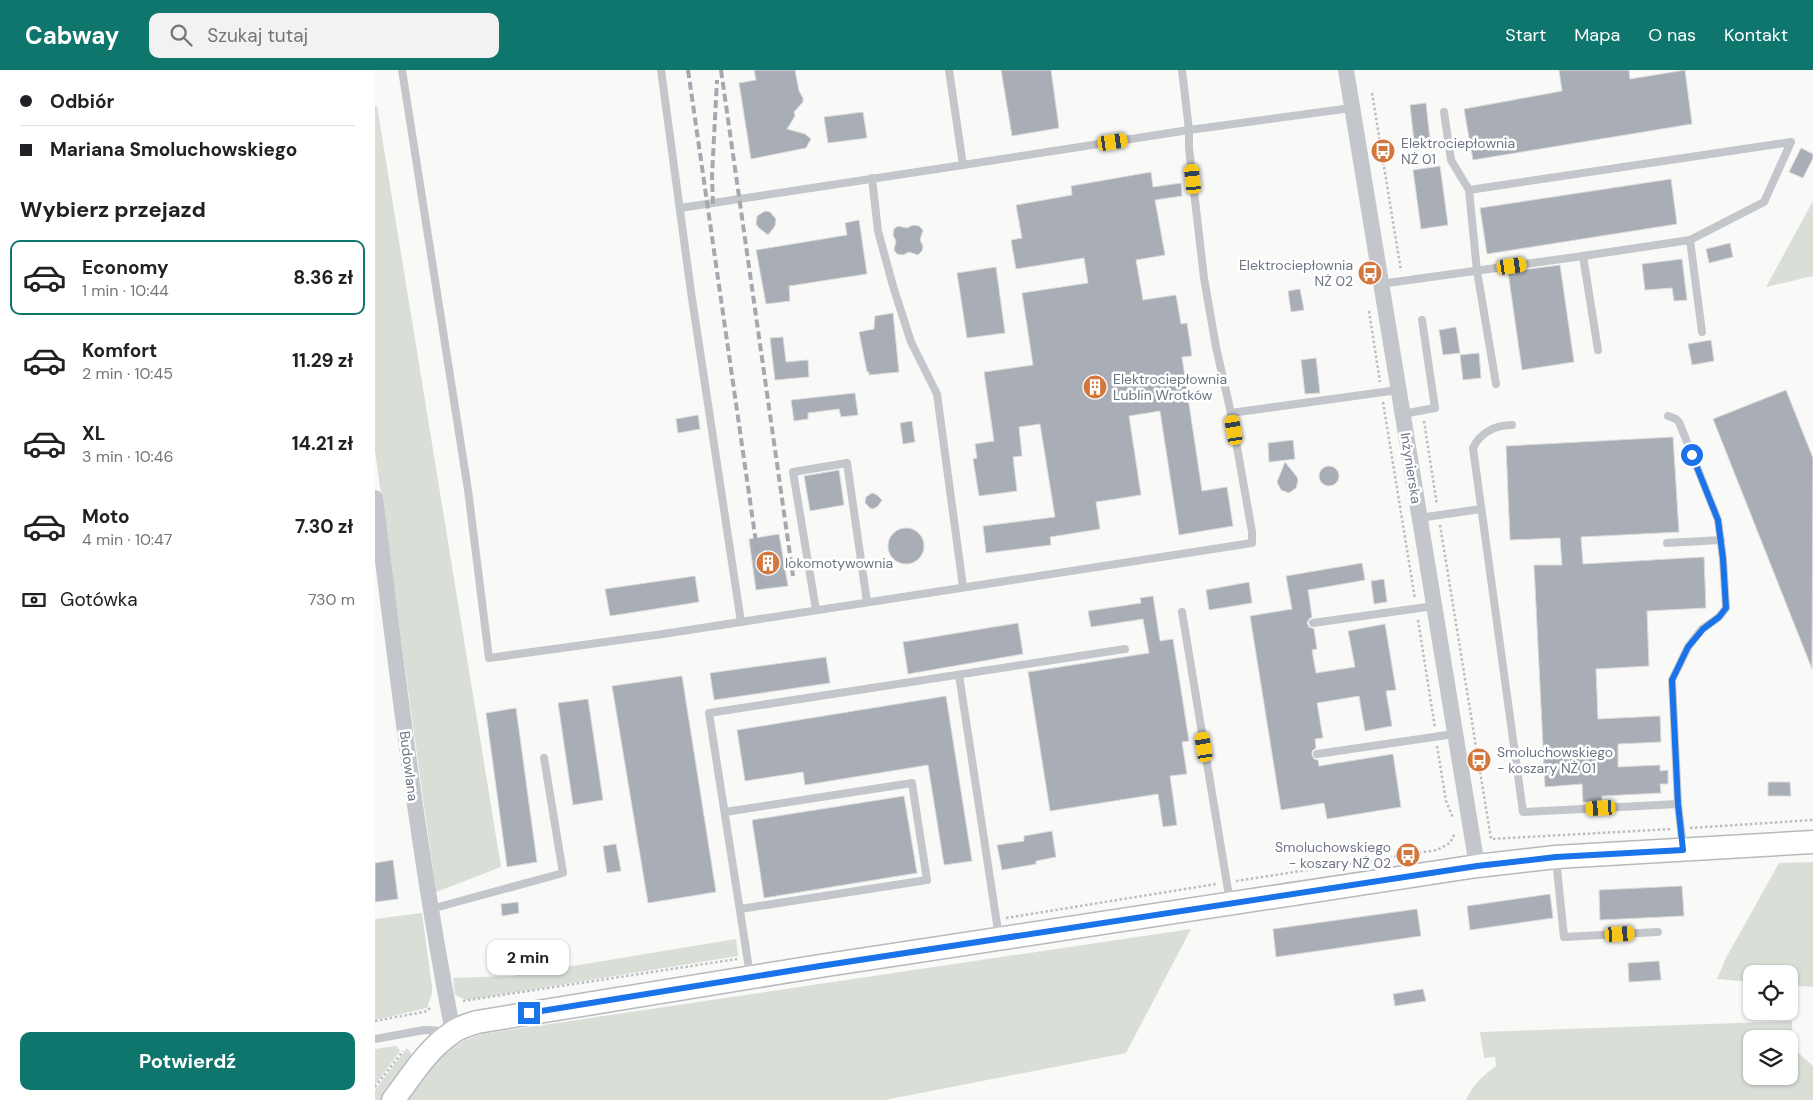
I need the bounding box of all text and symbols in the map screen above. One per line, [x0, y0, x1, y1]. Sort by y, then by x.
search box [149, 13, 499, 58]
text: Cabway [25, 20, 119, 51]
icon: search [167, 21, 195, 49]
text: Szukaj tutaj [207, 23, 308, 48]
text: Start [1505, 23, 1546, 47]
text: Mapa [1574, 23, 1620, 47]
text: O nas [1648, 23, 1696, 47]
text: Kontakt [1724, 23, 1788, 47]
text: Odbiór [50, 89, 114, 114]
car [1097, 132, 1128, 152]
place label: Elektrociepłownia NŻ 01 [1401, 134, 1515, 168]
text: Mariana Smoluchowskiego [50, 137, 297, 162]
bus stop icon: Elektrociepłownia NŻ 01 [1370, 138, 1396, 164]
car [1183, 163, 1202, 195]
text: Wybierz przejazd [20, 195, 206, 224]
icon: car [22, 255, 67, 300]
text: Economy [82, 255, 169, 280]
place label: Elektrociepłownia NŻ 02 [1239, 256, 1353, 290]
car [1496, 256, 1527, 276]
bus stop icon: Elektrociepłownia NŻ 02 [1357, 260, 1383, 286]
text: 8.36 zł [293, 265, 353, 290]
text: 1 min · 10:44 [82, 280, 169, 301]
icon: car [22, 338, 67, 383]
text: Komfort [82, 338, 157, 363]
text: 11.29 zł [292, 348, 353, 373]
text: 2 min · 10:45 [82, 363, 173, 384]
place label: Elektrociepłownia Lublin Wrotków [1113, 370, 1227, 404]
building icon: Elektrociepłownia Lublin Wrotków [1082, 374, 1108, 400]
car [1224, 414, 1243, 446]
icon: car [22, 421, 67, 466]
text: XL [82, 421, 105, 446]
text: 14.21 zł [292, 431, 353, 456]
street label: Inżynierska [1397, 431, 1425, 505]
route start [1681, 444, 1703, 466]
text: 3 min · 10:46 [82, 446, 174, 467]
icon: car [22, 504, 67, 549]
text: Moto [82, 504, 130, 529]
text: 7.30 zł [295, 514, 353, 539]
text: 4 min · 10:47 [82, 529, 172, 550]
building icon: lokomotywownia [755, 550, 781, 576]
place label: lokomotywownia [785, 554, 893, 572]
icon: cash [20, 586, 48, 614]
text: Gotówka [60, 587, 138, 612]
text: 730 m [308, 589, 355, 610]
street label: Budowlana [396, 730, 422, 802]
car [1194, 731, 1213, 763]
place label: Smoluchowskiego - koszary NŻ 01 [1497, 743, 1613, 777]
bus stop icon: Smoluchowskiego - koszary NŻ 01 [1466, 747, 1492, 773]
car [1585, 800, 1616, 816]
place label: Smoluchowskiego - koszary NŻ 02 [1275, 838, 1391, 872]
bus stop icon: Smoluchowskiego - koszary NŻ 02 [1395, 842, 1421, 868]
car [1604, 926, 1635, 942]
callout: 2 min [488, 940, 570, 976]
text: 2 min [507, 947, 549, 968]
map controls [1743, 965, 1798, 1085]
button: locate [1743, 965, 1798, 1020]
route end [518, 1002, 540, 1024]
button: layers [1743, 1030, 1798, 1085]
button: Potwierdź [20, 1032, 355, 1090]

